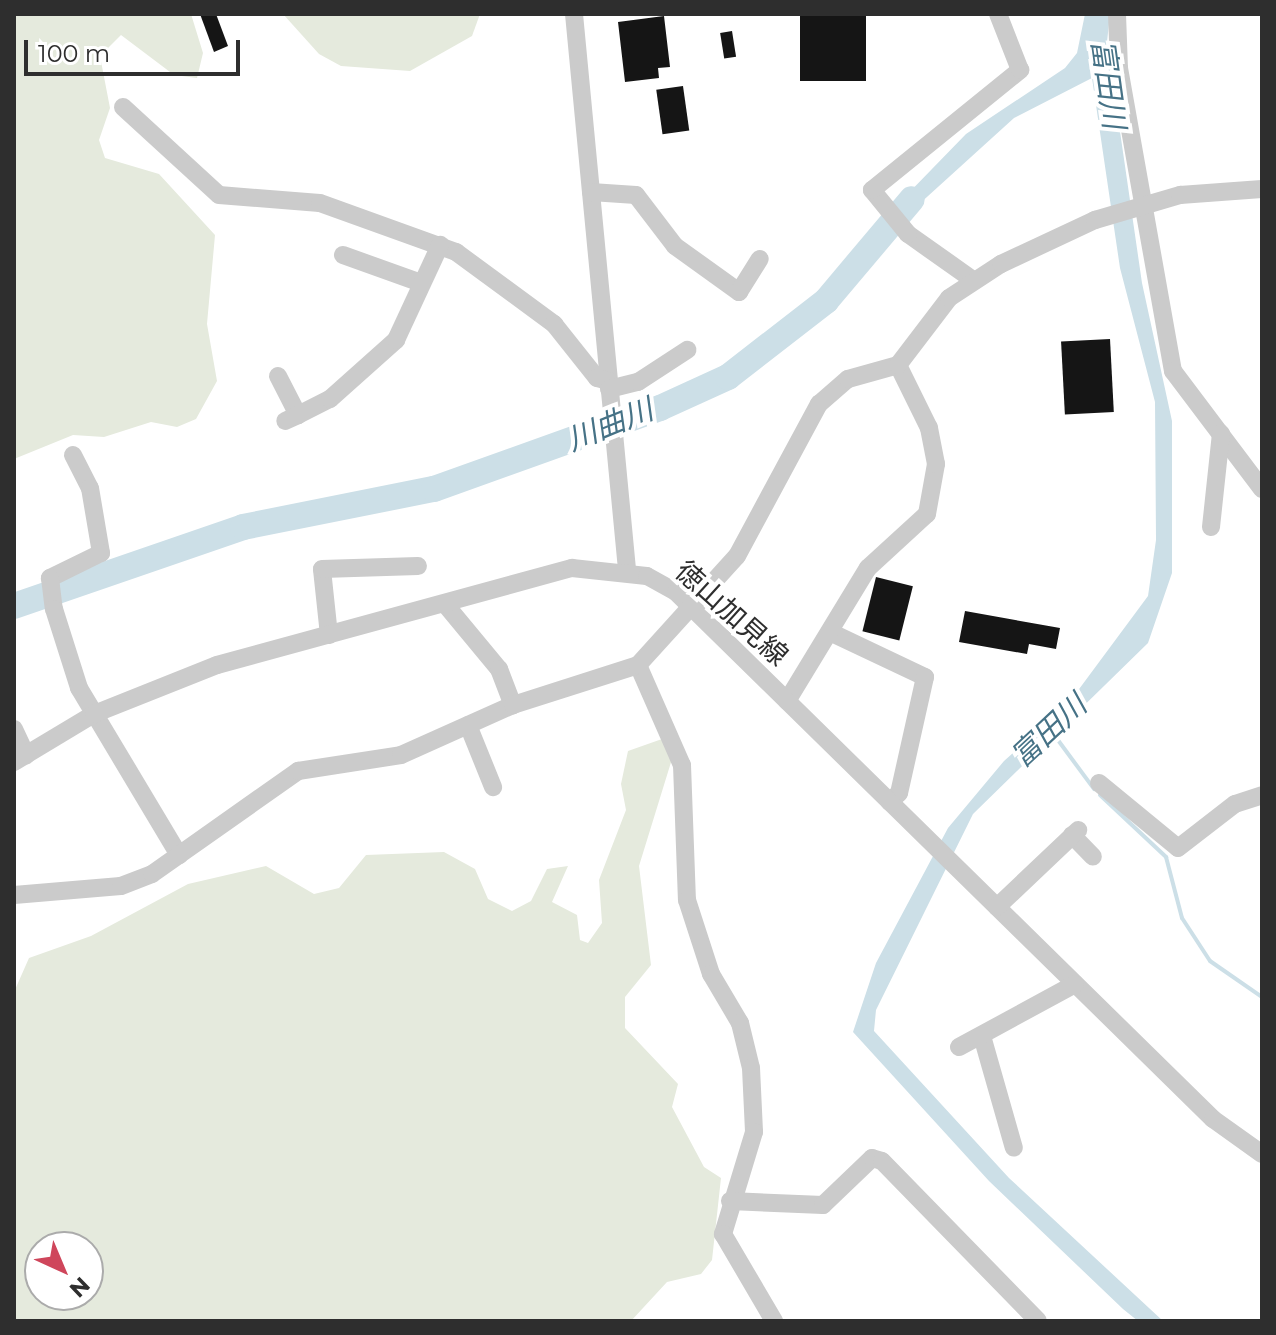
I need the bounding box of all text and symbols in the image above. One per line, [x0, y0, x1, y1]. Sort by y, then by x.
scale bar [28, 24, 244, 74]
water label: 富田川 [1084, 37, 1132, 131]
text: 100 m [38, 39, 110, 68]
water label: 川曲川 [562, 391, 658, 459]
street label: 徳山加見線 [669, 554, 795, 672]
water label: 富田川 [1004, 687, 1094, 775]
north arrow [24, 1231, 104, 1311]
text: N [64, 1271, 95, 1303]

